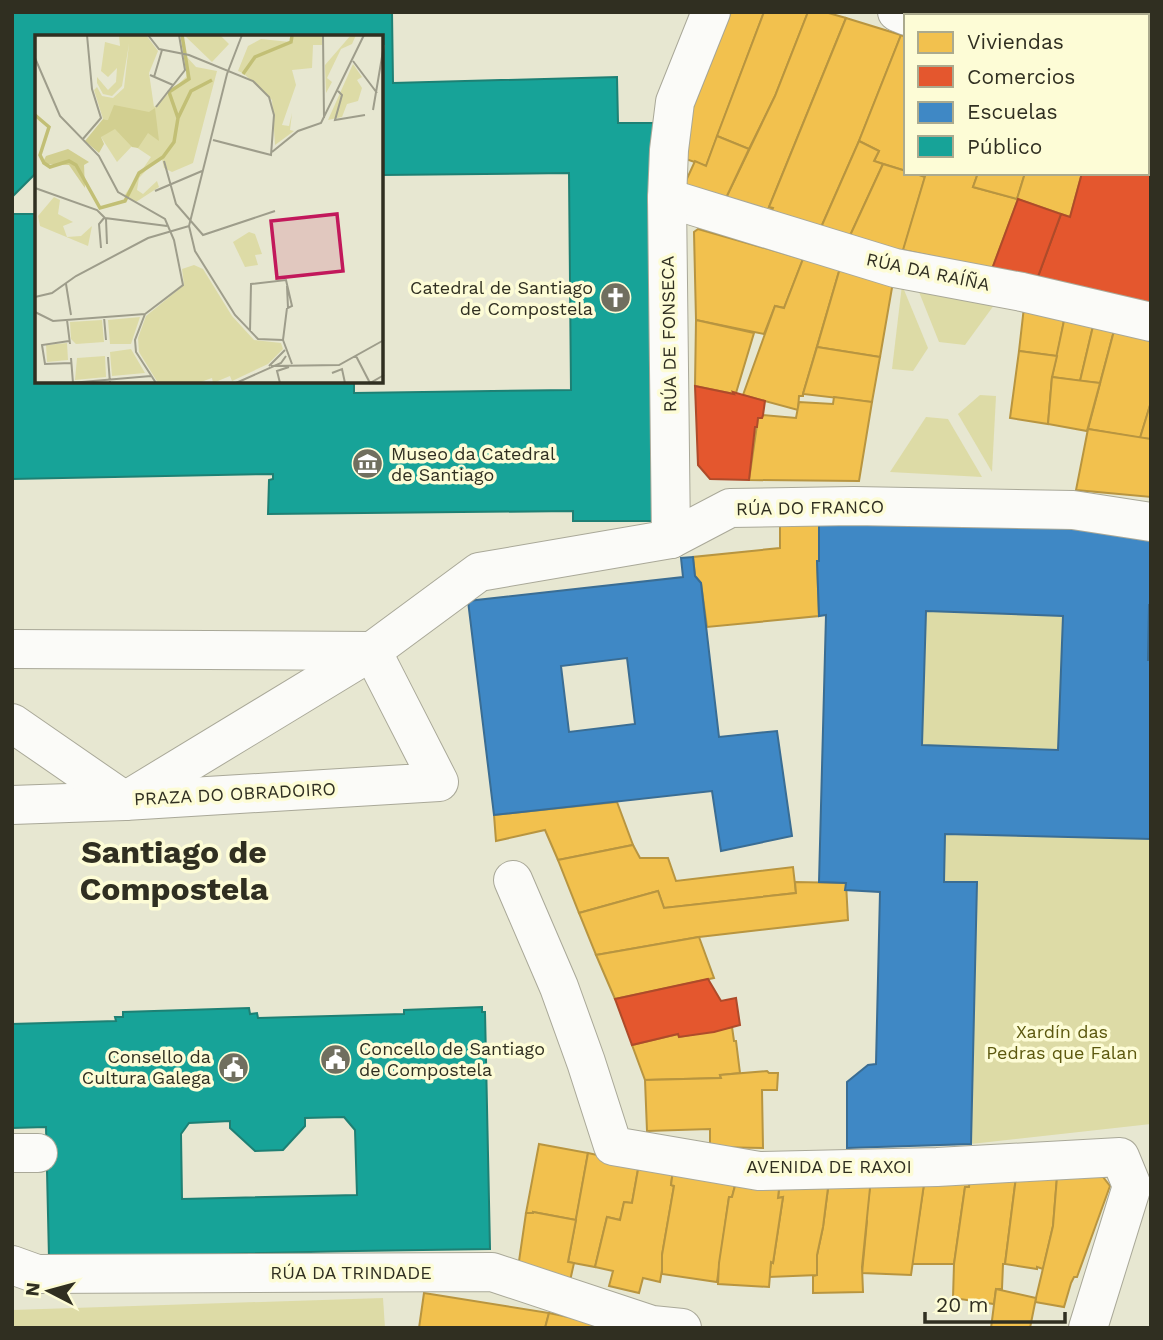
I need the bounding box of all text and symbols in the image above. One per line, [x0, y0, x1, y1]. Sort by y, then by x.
legend [904, 14, 1149, 175]
text: Viviendas [967, 29, 1064, 54]
inset map [35, 35, 383, 383]
text: Comercios [967, 64, 1075, 89]
text: Escuelas [967, 99, 1058, 124]
text: Público [967, 134, 1042, 159]
street label: RÚA DA RAÍÑA [864, 248, 992, 295]
street label: RÚA DE FONSECA [657, 255, 680, 412]
place label: Catedral de Santiago de Compostela [410, 277, 593, 319]
church icon: Catedral de Santiago de Compostela [599, 281, 633, 315]
place label: Museo da Catedral de Santiago [391, 443, 556, 485]
museum icon: Museo da Catedral de Santiago [351, 447, 385, 481]
street label: RÚA DO FRANCO [736, 496, 884, 519]
street label: PRAZA DO OBRADOIRO [133, 778, 336, 809]
district label: Santiago de Compostela [79, 833, 269, 908]
park label: Xardín das Pedras que Falan [986, 1021, 1138, 1063]
place label: Concello de Santiago de Compostela [359, 1038, 545, 1080]
public building icon: Concello de Santiago de Compostela [319, 1042, 353, 1076]
place label: Consello da Cultura Galega [82, 1046, 211, 1088]
public building icon: Consello da Cultura Galega [217, 1050, 251, 1084]
street label: AVENIDA DE RAXOI [746, 1156, 912, 1177]
north arrow [14, 1256, 84, 1326]
street label: RÚA DA TRINDADE [270, 1262, 432, 1283]
scale bar [925, 1280, 1065, 1324]
text: N [20, 1281, 45, 1297]
text: 20 m [936, 1292, 988, 1317]

